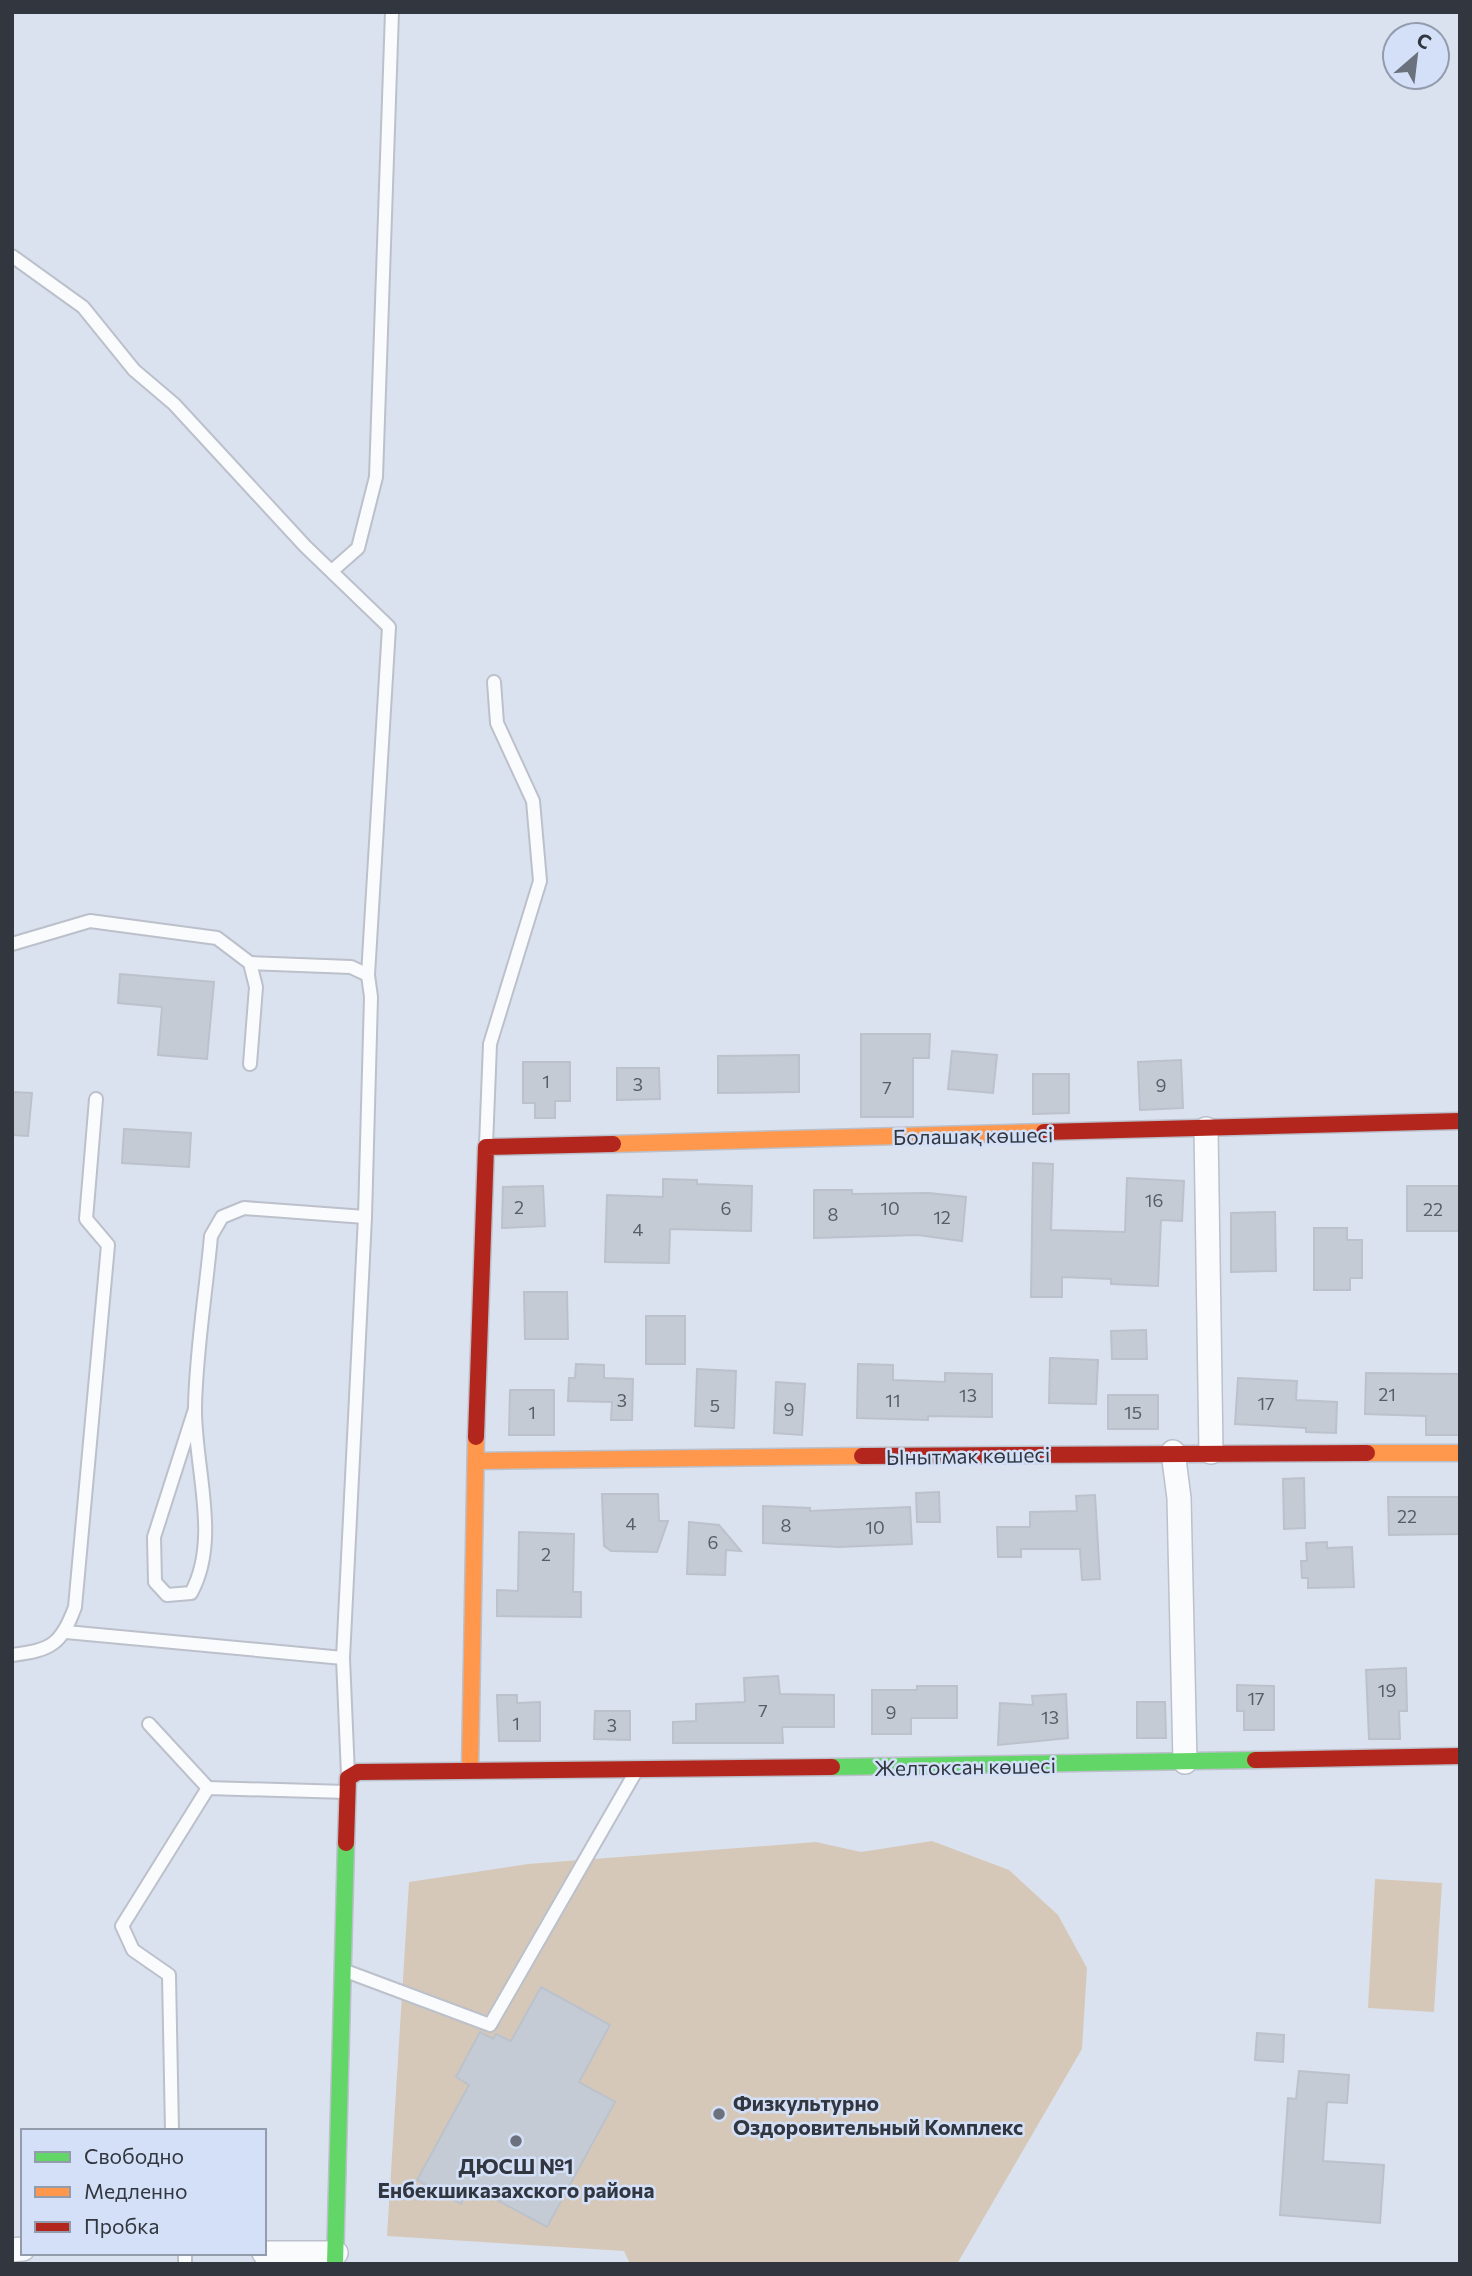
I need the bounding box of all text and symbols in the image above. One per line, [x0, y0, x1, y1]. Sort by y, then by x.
north arrow [1381, 21, 1451, 91]
text: С [1413, 27, 1435, 54]
house number: 1 [542, 1070, 550, 1092]
house number: 3 [633, 1073, 643, 1095]
house number: 9 [1156, 1074, 1166, 1096]
house number: 7 [882, 1076, 892, 1098]
street label: Болашақ көшесі [893, 1121, 1053, 1149]
house number: 16 [1145, 1189, 1163, 1211]
house number: 2 [514, 1196, 524, 1218]
house number: 6 [721, 1197, 731, 1219]
house number: 10 [880, 1197, 900, 1219]
house number: 22 [1423, 1198, 1443, 1220]
house number: 8 [828, 1203, 839, 1225]
house number: 12 [933, 1206, 951, 1228]
house number: 4 [633, 1218, 644, 1240]
house number: 21 [1378, 1383, 1396, 1405]
house number: 13 [959, 1384, 977, 1406]
house number: 3 [617, 1389, 627, 1411]
house number: 11 [885, 1389, 901, 1411]
house number: 17 [1257, 1392, 1275, 1414]
house number: 5 [710, 1394, 720, 1416]
house number: 9 [784, 1398, 794, 1420]
house number: 1 [528, 1401, 536, 1423]
house number: 15 [1124, 1401, 1142, 1423]
street label: Ынытмак көшесі [886, 1441, 1050, 1469]
house number: 22 [1397, 1505, 1417, 1527]
house number: 4 [626, 1512, 637, 1534]
house number: 8 [781, 1514, 792, 1536]
house number: 10 [865, 1516, 885, 1538]
house number: 6 [708, 1531, 718, 1553]
house number: 2 [541, 1543, 551, 1565]
house number: 19 [1378, 1679, 1396, 1701]
house number: 17 [1247, 1687, 1265, 1709]
house number: 7 [758, 1699, 768, 1721]
house number: 9 [886, 1701, 896, 1723]
house number: 13 [1041, 1706, 1059, 1728]
house number: 1 [512, 1712, 520, 1734]
house number: 3 [607, 1714, 617, 1736]
street label: Желтоксан көшесі [874, 1752, 1056, 1780]
place label: Физкультурно Оздоровительный Комплекс [733, 2090, 1023, 2139]
marker: Физкультурно Оздоровительный Комплекс [711, 2106, 727, 2122]
legend [21, 2129, 266, 2255]
marker: ДЮСШ №1 Енбекшиказахского района [508, 2133, 524, 2149]
text: Свободно [84, 2143, 184, 2168]
place label: ДЮСШ №1 Енбекшиказахского района [378, 2153, 654, 2202]
text: Медленно [84, 2178, 188, 2203]
text: Пробка [84, 2213, 159, 2238]

